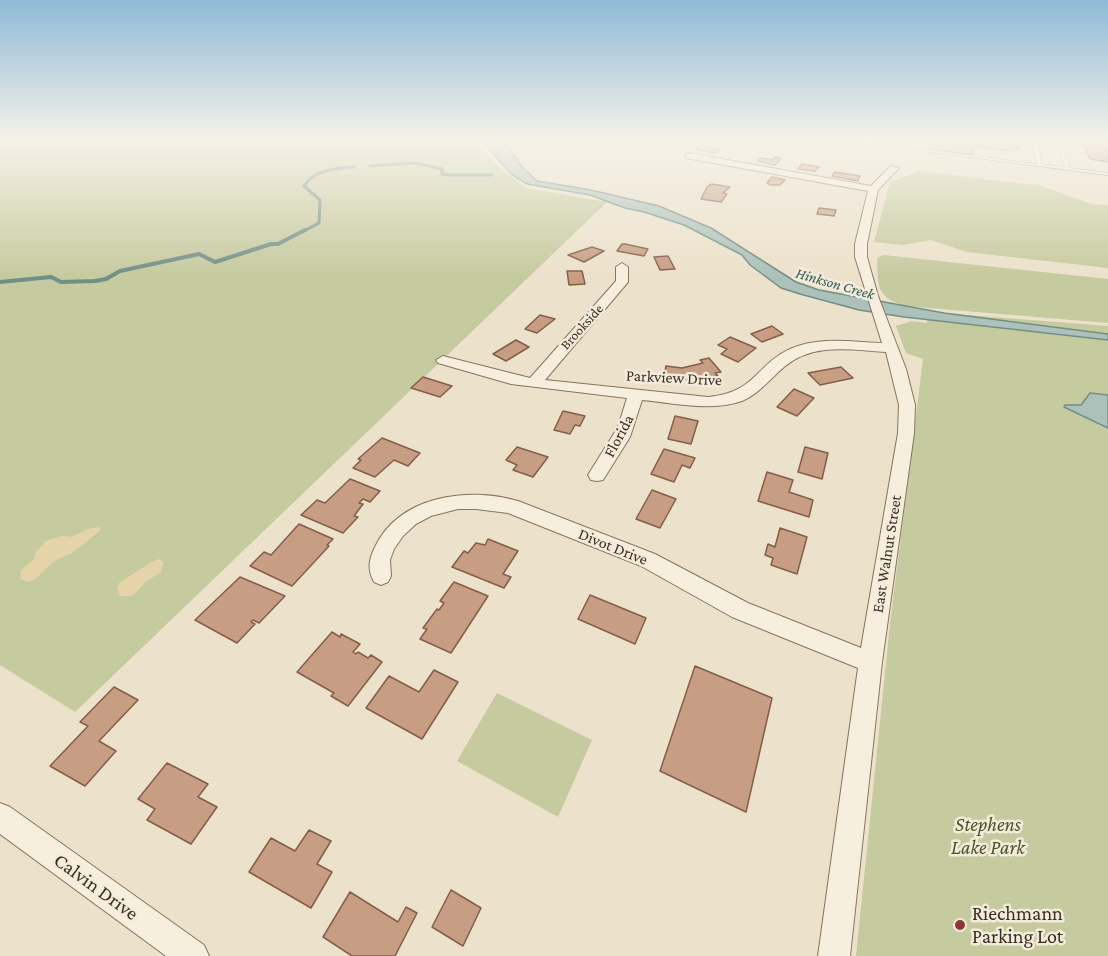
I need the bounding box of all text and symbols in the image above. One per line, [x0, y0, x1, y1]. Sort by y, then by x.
water label: Hinkson Creek [794, 264, 876, 304]
street label: Brookside [557, 301, 607, 353]
street label: Parkview Drive [625, 366, 723, 390]
street label: Florida [600, 411, 638, 461]
street label: East Walnut Street [868, 494, 906, 614]
street label: Divot Drive [576, 524, 650, 570]
park label: Stephens Lake Park [951, 813, 1025, 860]
street label: Calvin Drive [49, 848, 143, 926]
place label: Riechmann Parking Lot [972, 902, 1063, 949]
marker: Riechmann Parking Lot [953, 918, 967, 932]

